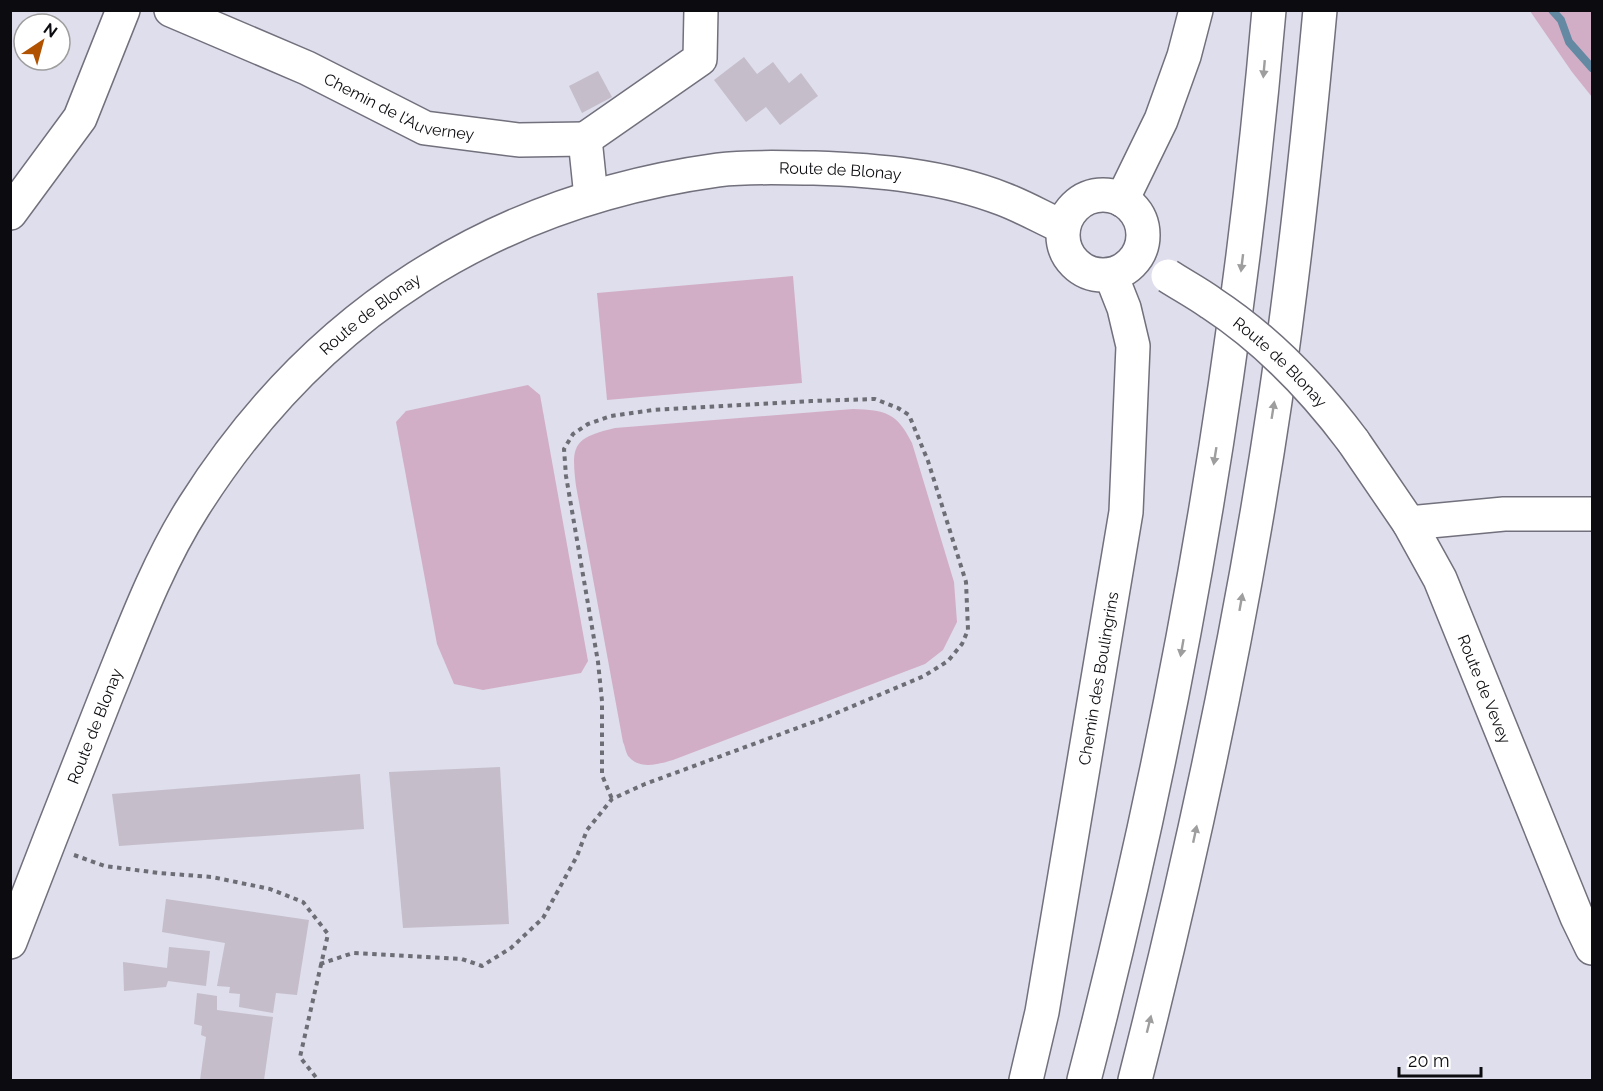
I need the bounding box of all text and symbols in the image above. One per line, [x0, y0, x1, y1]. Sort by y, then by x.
north arrow [12, 12, 72, 72]
text: N [40, 19, 61, 42]
one-way arrow [1259, 59, 1269, 78]
street label: Chemin de l'Auverney [321, 69, 476, 144]
street label: Route de Blonay [779, 159, 903, 184]
one-way arrow [1238, 253, 1247, 272]
street label: Route de Blonay [316, 269, 424, 359]
street label: Route de Blonay [1229, 313, 1331, 411]
one-way arrow [1269, 400, 1278, 419]
one-way arrow [1211, 446, 1220, 465]
street label: Chemin des Boulingrins [1075, 590, 1122, 767]
one-way arrow [1237, 592, 1246, 611]
street label: Route de Vevey [1454, 632, 1515, 747]
one-way arrow [1177, 638, 1186, 657]
street label: Route de Blonay [63, 665, 126, 787]
one-way arrow [1191, 825, 1200, 844]
one-way arrow [1145, 1015, 1154, 1033]
scale bar [1399, 1040, 1482, 1078]
text: 20 m [1408, 1050, 1450, 1071]

